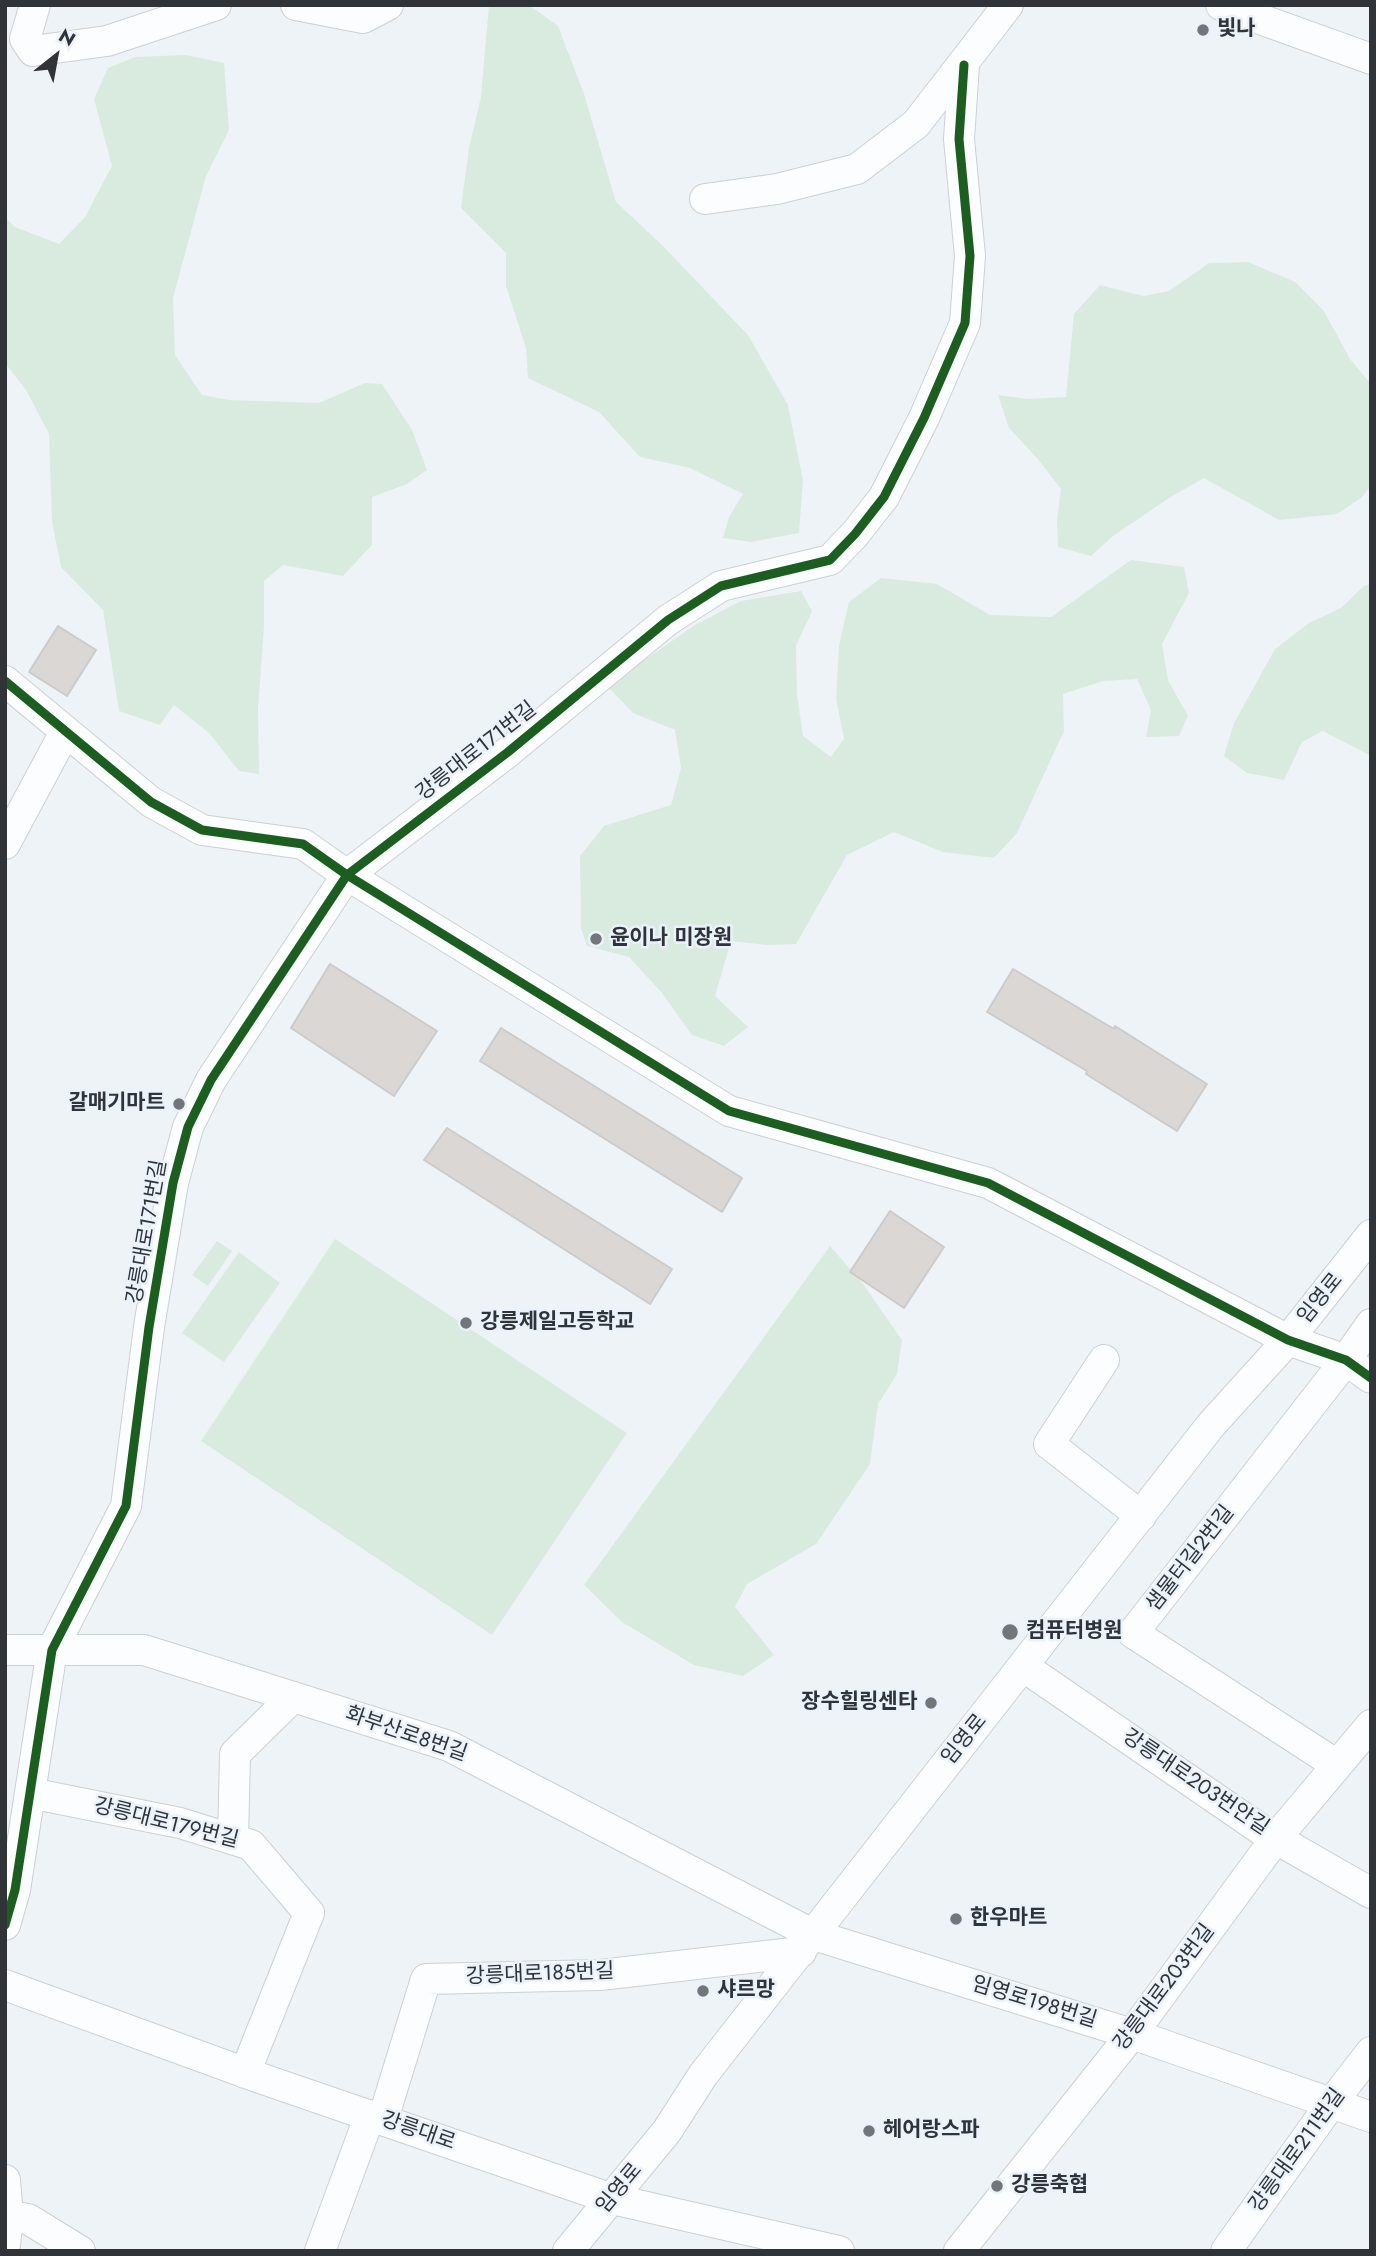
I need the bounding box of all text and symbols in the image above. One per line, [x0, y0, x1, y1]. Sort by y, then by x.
place label: 빛나 [1217, 17, 1256, 43]
north arrow [21, 21, 91, 91]
text: N [54, 22, 80, 53]
marker: 빛나 [1195, 22, 1211, 38]
street label: 강릉대로171번길 [412, 697, 542, 807]
place label: 윤이나 미장원 [610, 926, 732, 952]
marker: 윤이나 미장원 [588, 931, 604, 947]
place label: 갈매기마트 [68, 1091, 165, 1117]
marker: 갈매기마트 [171, 1096, 187, 1112]
street label: 강릉대로171번길 [123, 1158, 173, 1306]
street label: 임영로 [1293, 1269, 1349, 1329]
place label: 강릉제일고등학교 [480, 1310, 635, 1336]
marker: 강릉제일고등학교 [458, 1315, 474, 1331]
street label: 샘물터길2번길 [1142, 1501, 1240, 1617]
place label: 컴퓨터병원 [1026, 1619, 1123, 1645]
marker: 컴퓨터병원 [1000, 1622, 1020, 1642]
place label: 장수힐링센타 [801, 1690, 917, 1716]
marker: 장수힐링센타 [923, 1695, 939, 1711]
street label: 화부산로8번길 [342, 1702, 470, 1768]
street label: 임영로 [937, 1710, 993, 1770]
street label: 강릉대로203번안길 [1117, 1725, 1273, 1841]
street label: 강릉대로179번길 [91, 1794, 241, 1854]
place label: 한우마트 [970, 1906, 1047, 1932]
marker: 한우마트 [948, 1911, 964, 1927]
street label: 강릉대로203번길 [1109, 1920, 1221, 2056]
street label: 강릉대로185번길 [465, 1960, 615, 1990]
street label: 임영로198번길 [968, 1972, 1100, 2034]
place label: 샤르망 [717, 1978, 775, 2004]
marker: 샤르망 [695, 1983, 711, 1999]
street label: 강릉대로211번길 [1245, 2084, 1351, 2218]
street label: 강릉대로 [377, 2108, 459, 2156]
place label: 헤어랑스파 [883, 2118, 980, 2144]
marker: 헤어랑스파 [861, 2123, 877, 2139]
street label: 임영로 [592, 2159, 648, 2219]
place label: 강릉축협 [1011, 2173, 1088, 2199]
marker: 강릉축협 [989, 2178, 1005, 2194]

